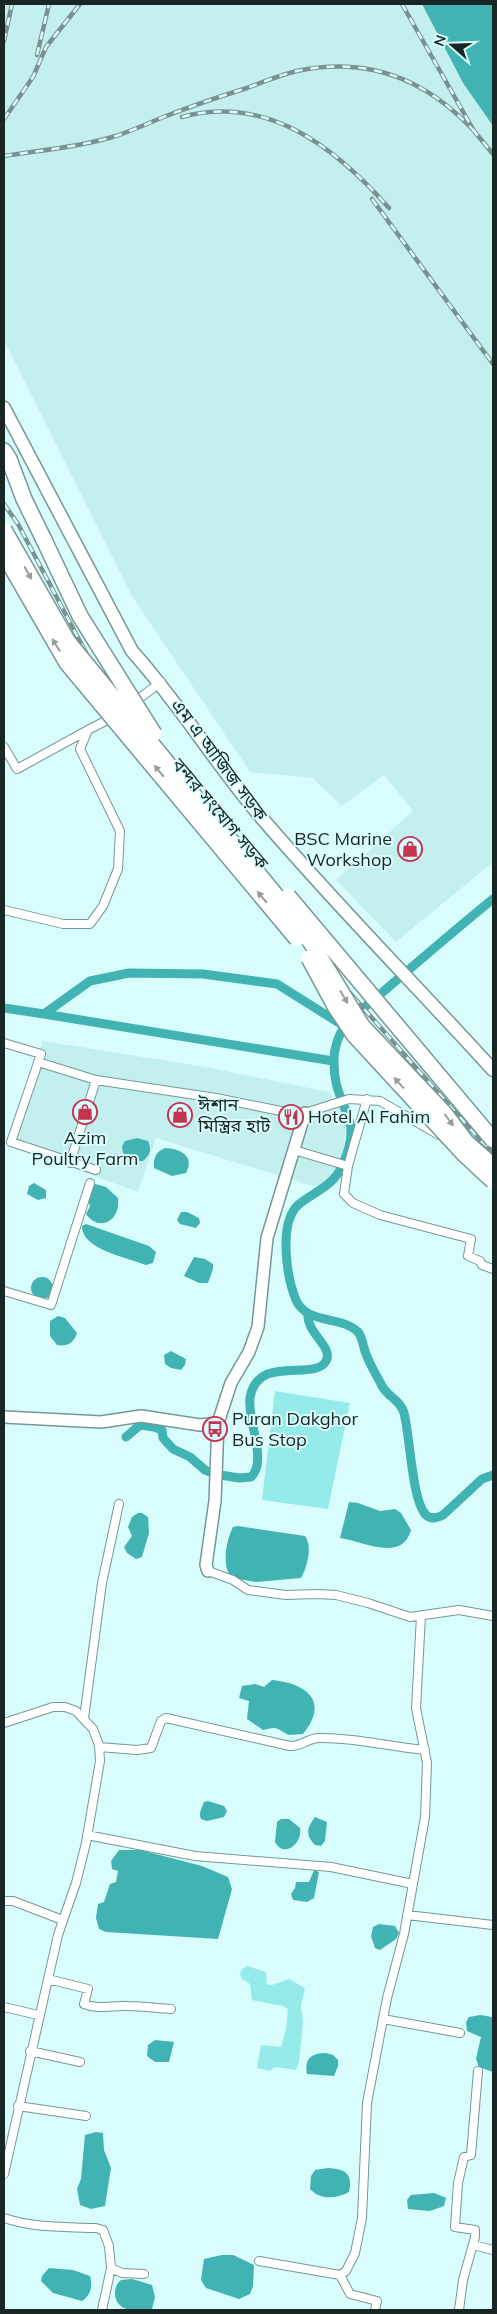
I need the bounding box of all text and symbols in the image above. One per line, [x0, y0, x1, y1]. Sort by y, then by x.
north arrow [427, 20, 477, 70]
text: N [430, 33, 450, 49]
one-way arrow [23, 566, 32, 579]
one-way arrow [51, 639, 61, 652]
street label: এম এ আজিজ সড়ক [166, 694, 273, 826]
street label: বন্দর সংযোগ সড়ক [167, 753, 274, 874]
one-way arrow [153, 765, 164, 778]
place label: BSC Marine Workshop [294, 827, 392, 871]
shop icon: BSC Marine Workshop [397, 836, 423, 862]
one-way arrow [257, 890, 268, 903]
one-way arrow [339, 990, 348, 1003]
one-way arrow [393, 1078, 405, 1090]
place label: ঈশান মিস্ত্রির হাট [197, 1093, 271, 1137]
shop icon: Azim Poultry Farm [72, 1099, 98, 1125]
shop icon: ঈশান মিস্ত্রির হাট [167, 1102, 193, 1128]
restaurant icon: Hotel Al Fahim [278, 1104, 304, 1130]
place label: Hotel Al Fahim [308, 1105, 430, 1128]
one-way arrow [444, 1113, 454, 1127]
place label: Azim Poultry Farm [32, 1126, 138, 1170]
place label: Puran Dakghor Bus Stop [232, 1407, 358, 1451]
bus stop icon: Puran Dakghor Bus Stop [202, 1416, 228, 1442]

